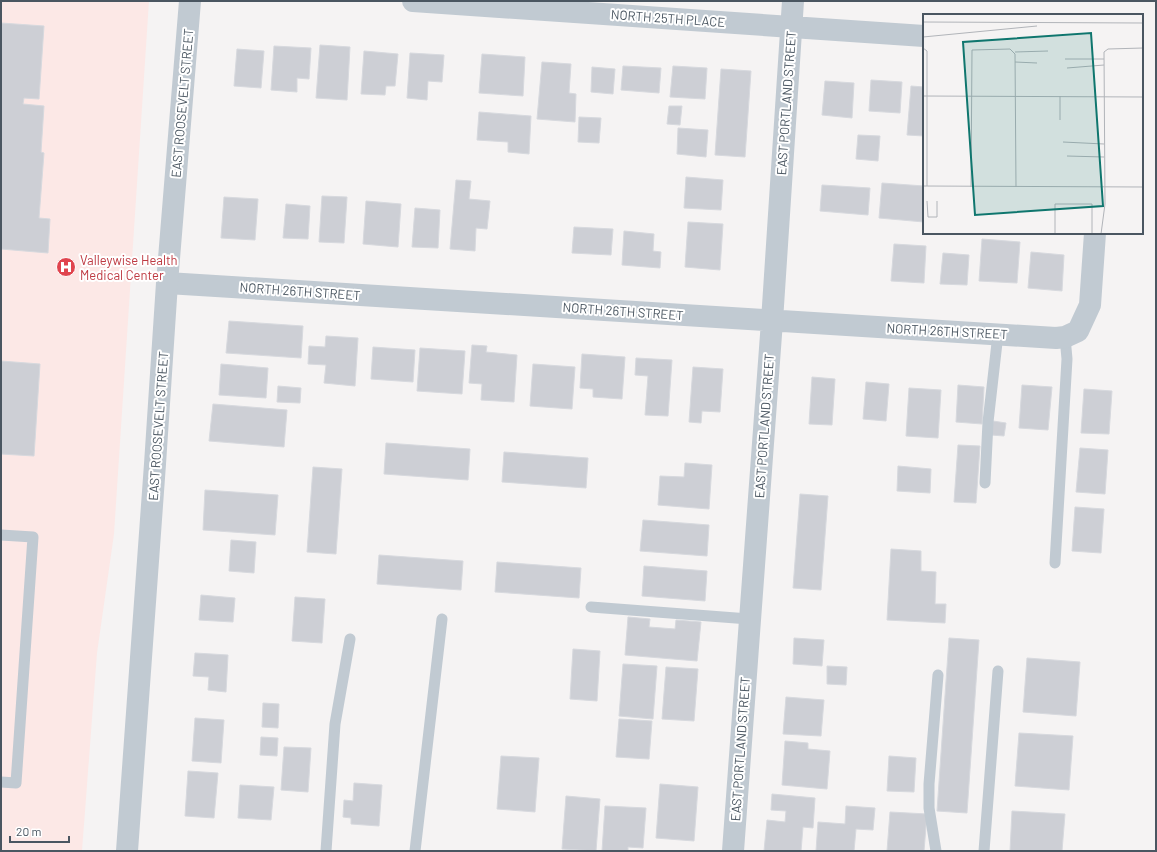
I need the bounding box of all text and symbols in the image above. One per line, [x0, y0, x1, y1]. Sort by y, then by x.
street label: NORTH 25TH PLACE [610, 6, 726, 30]
inset map [923, 14, 1143, 234]
street label: EAST ROOSEVELT STREET [168, 28, 196, 178]
street label: EAST PORTLAND STREET [773, 30, 799, 176]
place label: Valleywise Health Medical Center [80, 252, 178, 283]
hospital icon: Valleywise Health Medical Center [55, 256, 77, 278]
street label: NORTH 26TH STREET [239, 279, 361, 303]
street label: NORTH 26TH STREET [562, 299, 684, 323]
street label: NORTH 26TH STREET [886, 320, 1008, 342]
street label: EAST ROOSEVELT STREET [145, 351, 171, 501]
street label: EAST PORTLAND STREET [751, 353, 777, 499]
street label: EAST PORTLAND STREET [727, 676, 753, 822]
scale bar [10, 818, 69, 844]
text: 20 m [16, 824, 42, 838]

